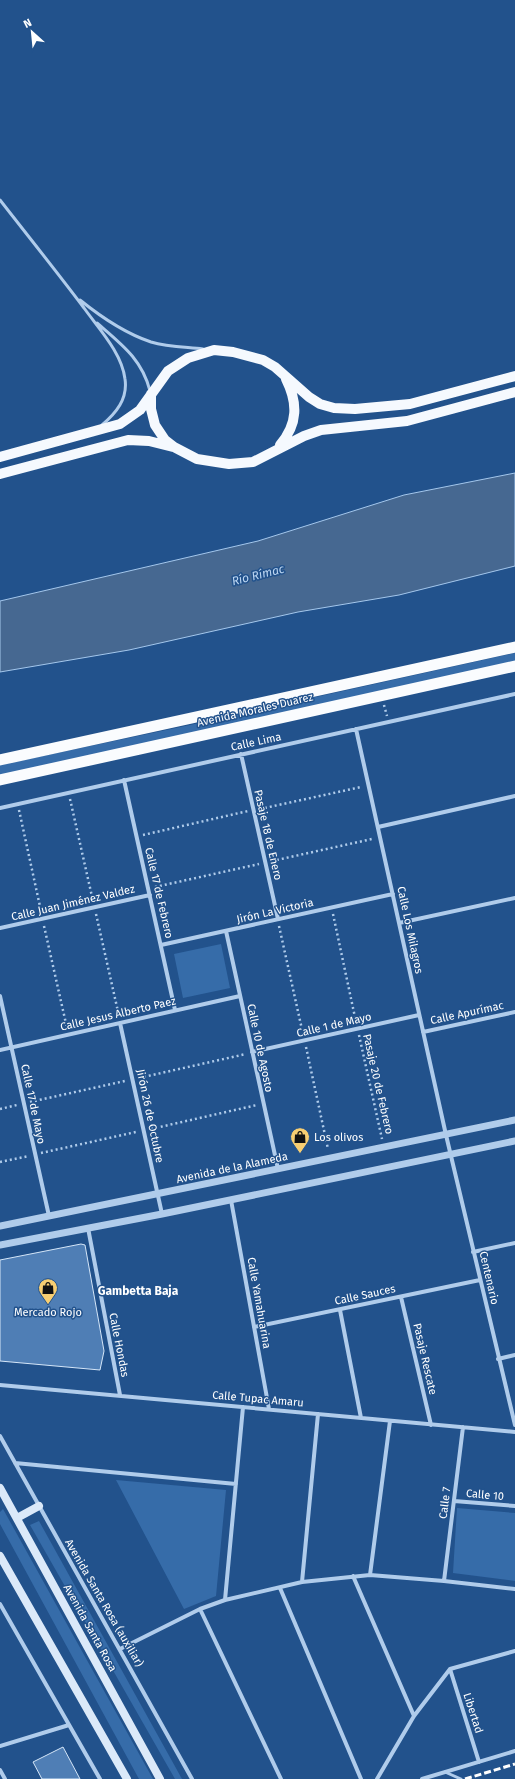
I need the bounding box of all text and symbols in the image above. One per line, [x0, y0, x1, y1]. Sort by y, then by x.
north arrow [12, 12, 52, 52]
text: N [21, 16, 34, 31]
water label: Río Rímac [230, 562, 286, 588]
street label: Avenida Morales Duarez [196, 690, 314, 730]
street label: Calle Lima [230, 730, 282, 754]
street label: Pasaje 18 de Enero [251, 789, 285, 881]
street label: Calle 17 de Febrero [142, 846, 176, 940]
street label: Calle Juan Jiménez Valdez [10, 882, 136, 924]
street label: Calle Los Milagros [394, 885, 426, 975]
street label: Jirón La Victoria [235, 896, 315, 926]
street label: Calle Jesus Alberto Paez [59, 994, 177, 1034]
street label: Calle Apurímac [429, 999, 505, 1027]
street label: Calle 10 de Agosto [244, 1003, 276, 1093]
street label: Calle 1 de Mayo [295, 1010, 373, 1040]
street label: Pasaje 20 de Febrero [360, 1033, 396, 1135]
street label: Calle 17 de Mayo [18, 1063, 48, 1145]
street label: Jirón 26 de Octubre [134, 1068, 166, 1164]
shop icon: Los olivos [289, 1126, 311, 1154]
place label: Los olivos [314, 1131, 363, 1144]
street label: Avenida de la Alameda [175, 1150, 289, 1186]
street label: Centenario [477, 1250, 501, 1306]
street label: Calle Yamahuarina [245, 1256, 273, 1350]
shop icon: Mercado Rojo [37, 1277, 59, 1305]
street label: Calle Sauces [333, 1282, 397, 1308]
district label: Gambetta Baja [98, 1284, 179, 1298]
place label: Mercado Rojo [14, 1306, 82, 1319]
street label: Calle Hondas [106, 1312, 132, 1378]
street label: Pasaje Rescate [410, 1322, 440, 1396]
street label: Calle Tupac Amaru [212, 1389, 304, 1409]
street label: Calle 7 [437, 1486, 453, 1520]
street label: Calle 10 [465, 1487, 505, 1503]
street label: Avenida Santa Rosa (auxiliar) [62, 1537, 146, 1669]
street label: Avenida Santa Rosa [61, 1582, 119, 1674]
street label: Libertad [460, 1691, 486, 1735]

